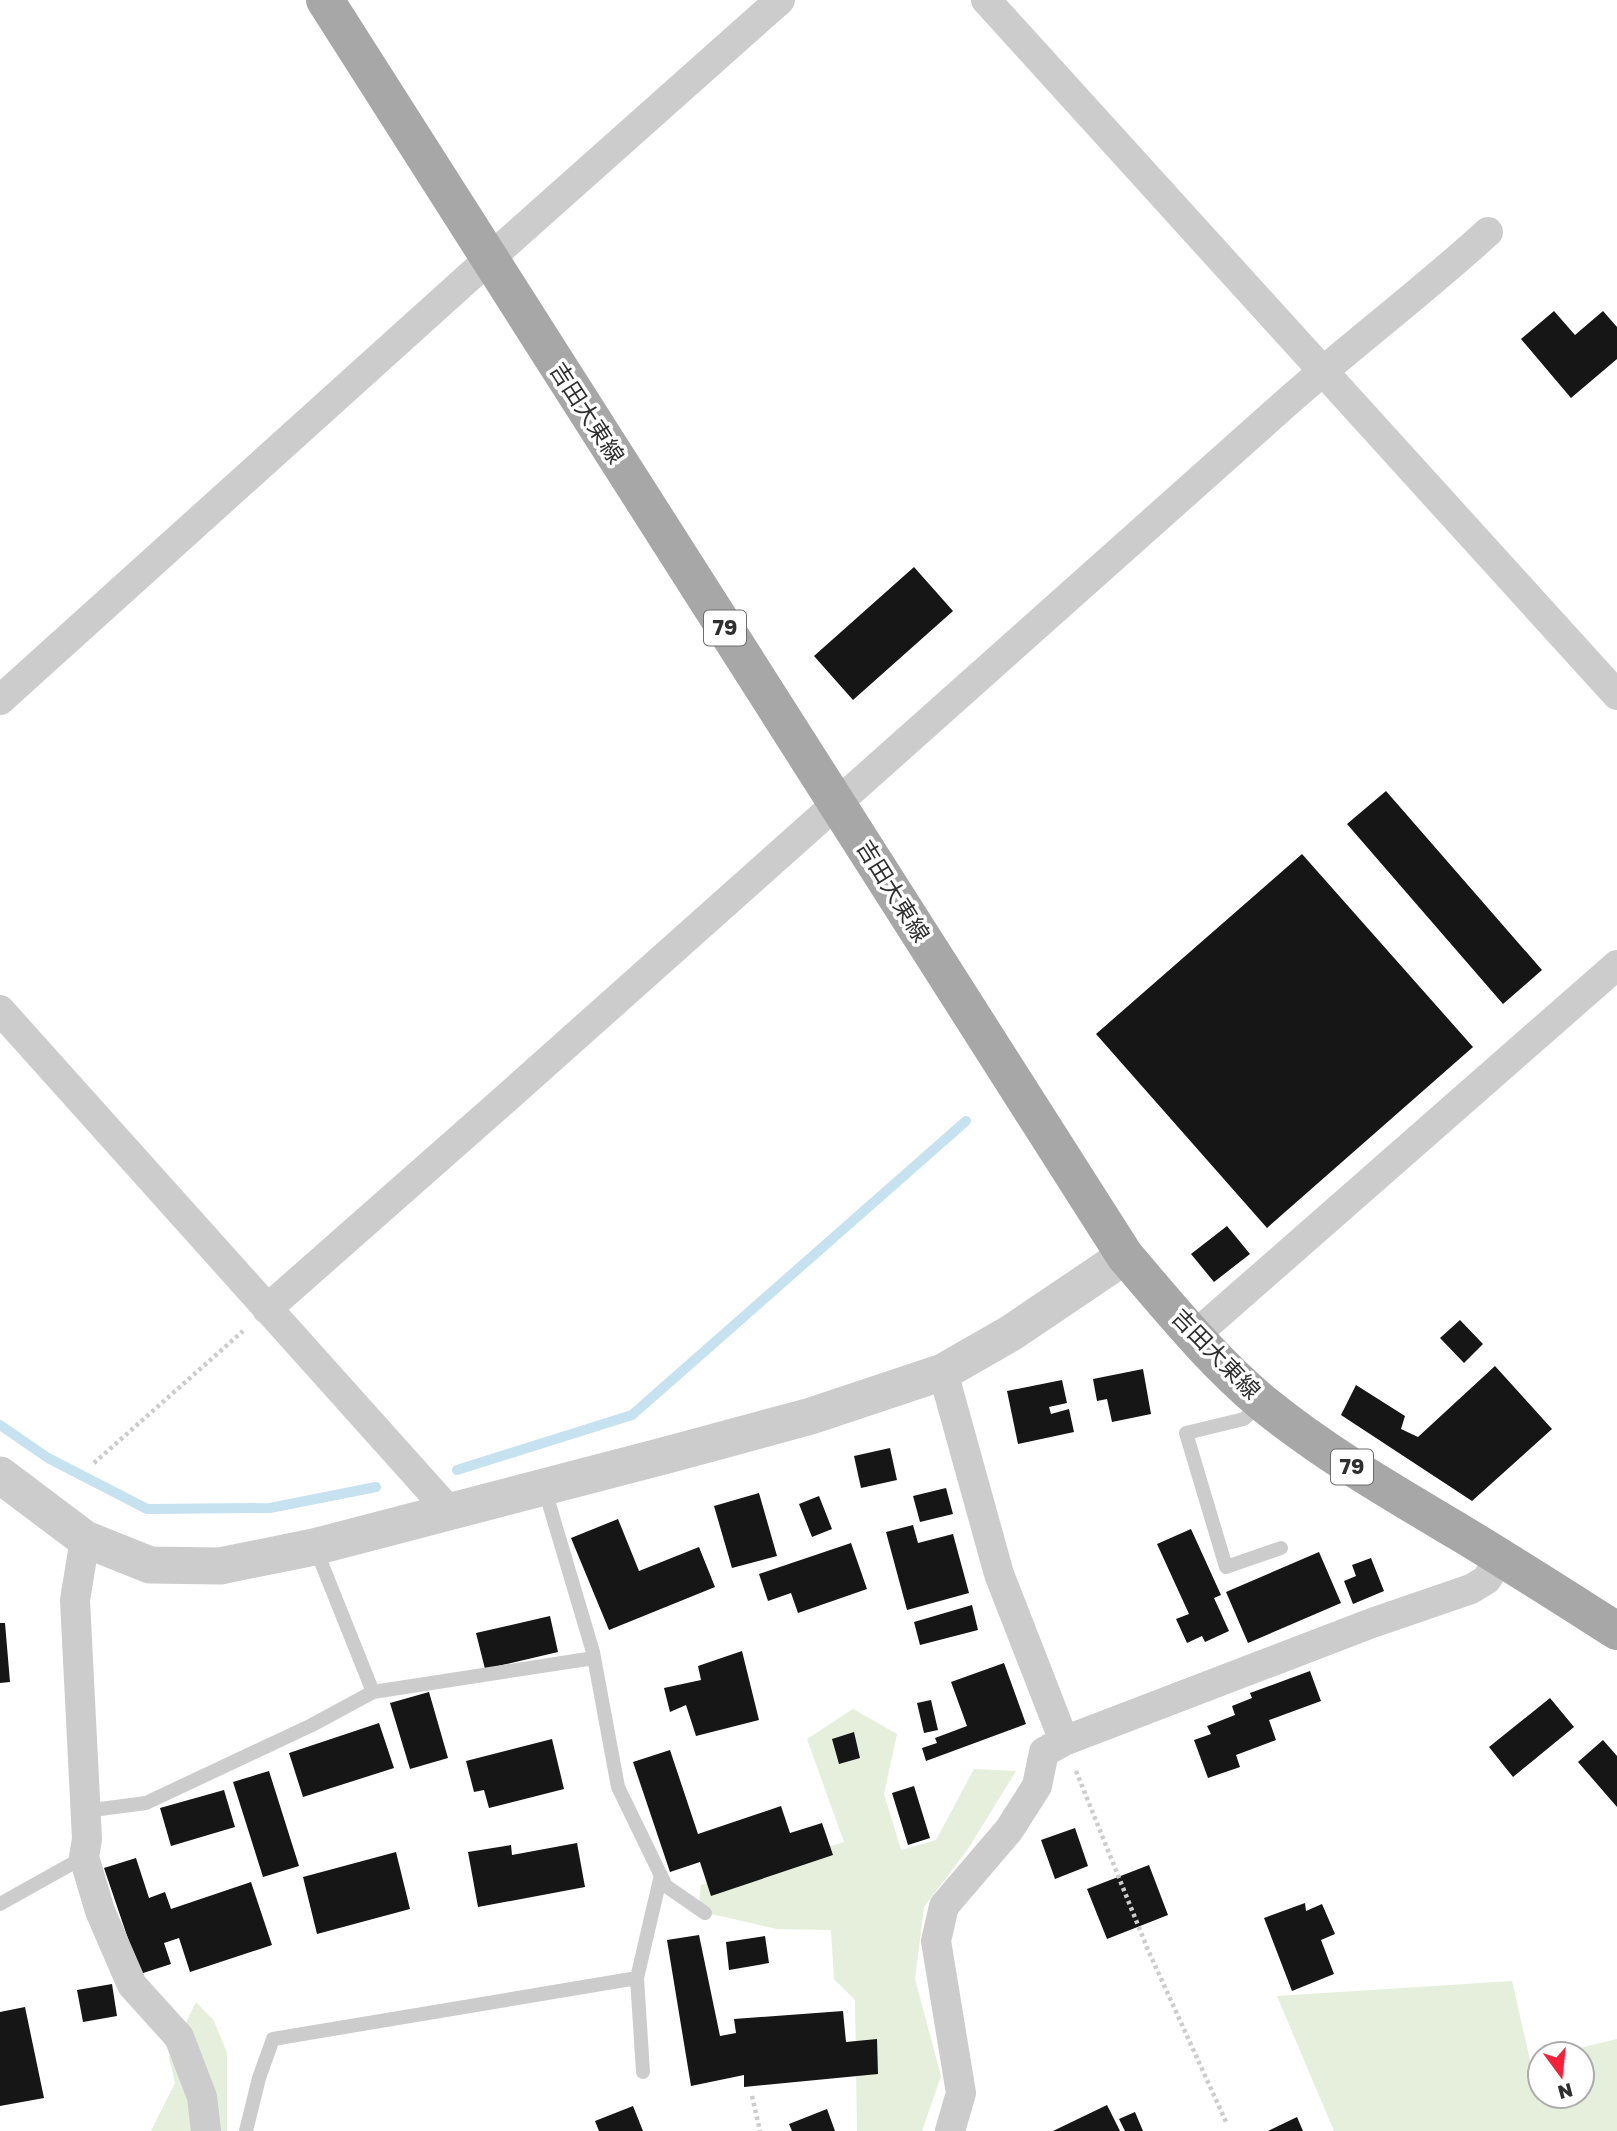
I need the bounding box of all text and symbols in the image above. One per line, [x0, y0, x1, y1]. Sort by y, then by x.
street label: 吉田大東線 [545, 357, 631, 468]
road number: 79 [704, 610, 746, 646]
street label: 吉田大東線 [852, 834, 936, 947]
street label: 吉田大東線 [1167, 1302, 1267, 1404]
road number: 79 [1331, 1450, 1373, 1484]
north arrow [1526, 2040, 1596, 2110]
text: N [1556, 2079, 1575, 2105]

